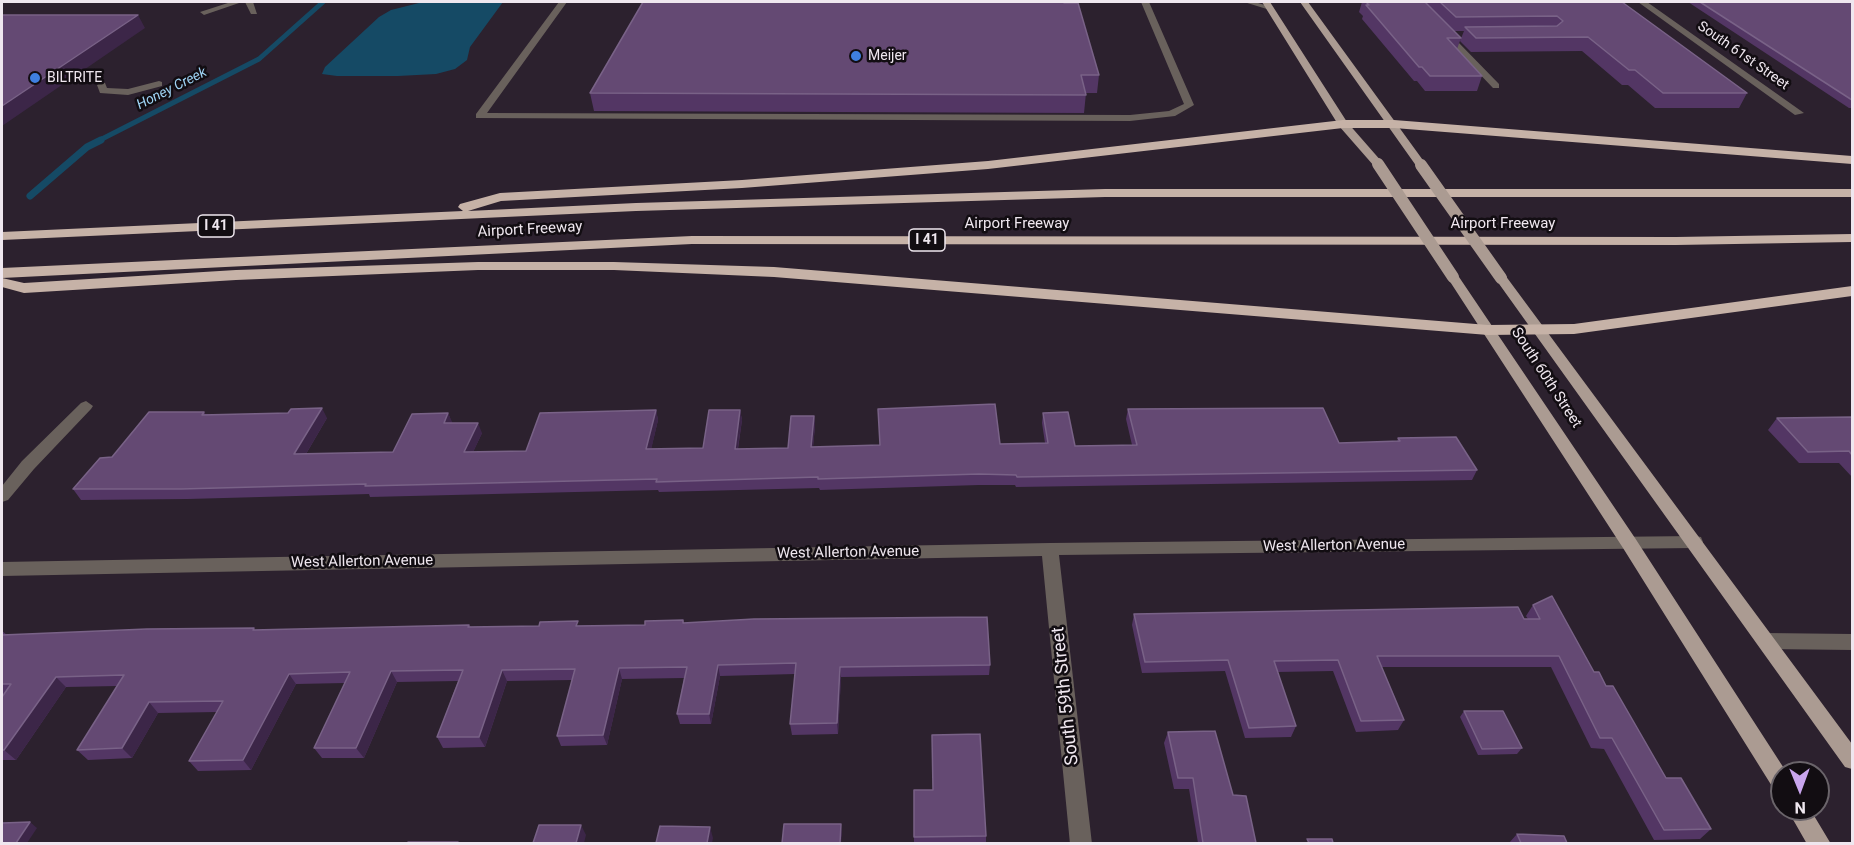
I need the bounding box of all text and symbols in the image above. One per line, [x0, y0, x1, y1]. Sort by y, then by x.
street label: South 61st Street [1694, 18, 1792, 94]
place label: Meijer [868, 48, 907, 64]
marker: Meijer [849, 49, 863, 63]
water label: Honey Creek [134, 64, 210, 114]
place label: BILTRITE [47, 70, 102, 86]
marker: BILTRITE [28, 71, 42, 85]
road number: I 41 [198, 215, 234, 237]
street label: Airport Freeway [965, 215, 1069, 233]
street label: Airport Freeway [1451, 215, 1555, 233]
street label: Airport Freeway [477, 218, 583, 242]
road number: I 41 [909, 229, 945, 251]
street label: South 60th Street [1507, 324, 1585, 432]
street label: West Allerton Avenue [1263, 536, 1405, 556]
street label: West Allerton Avenue [777, 543, 919, 563]
street label: West Allerton Avenue [291, 552, 433, 572]
street label: South 59th Street [1048, 626, 1084, 766]
north arrow [1770, 761, 1830, 821]
text: N [1794, 798, 1806, 817]

